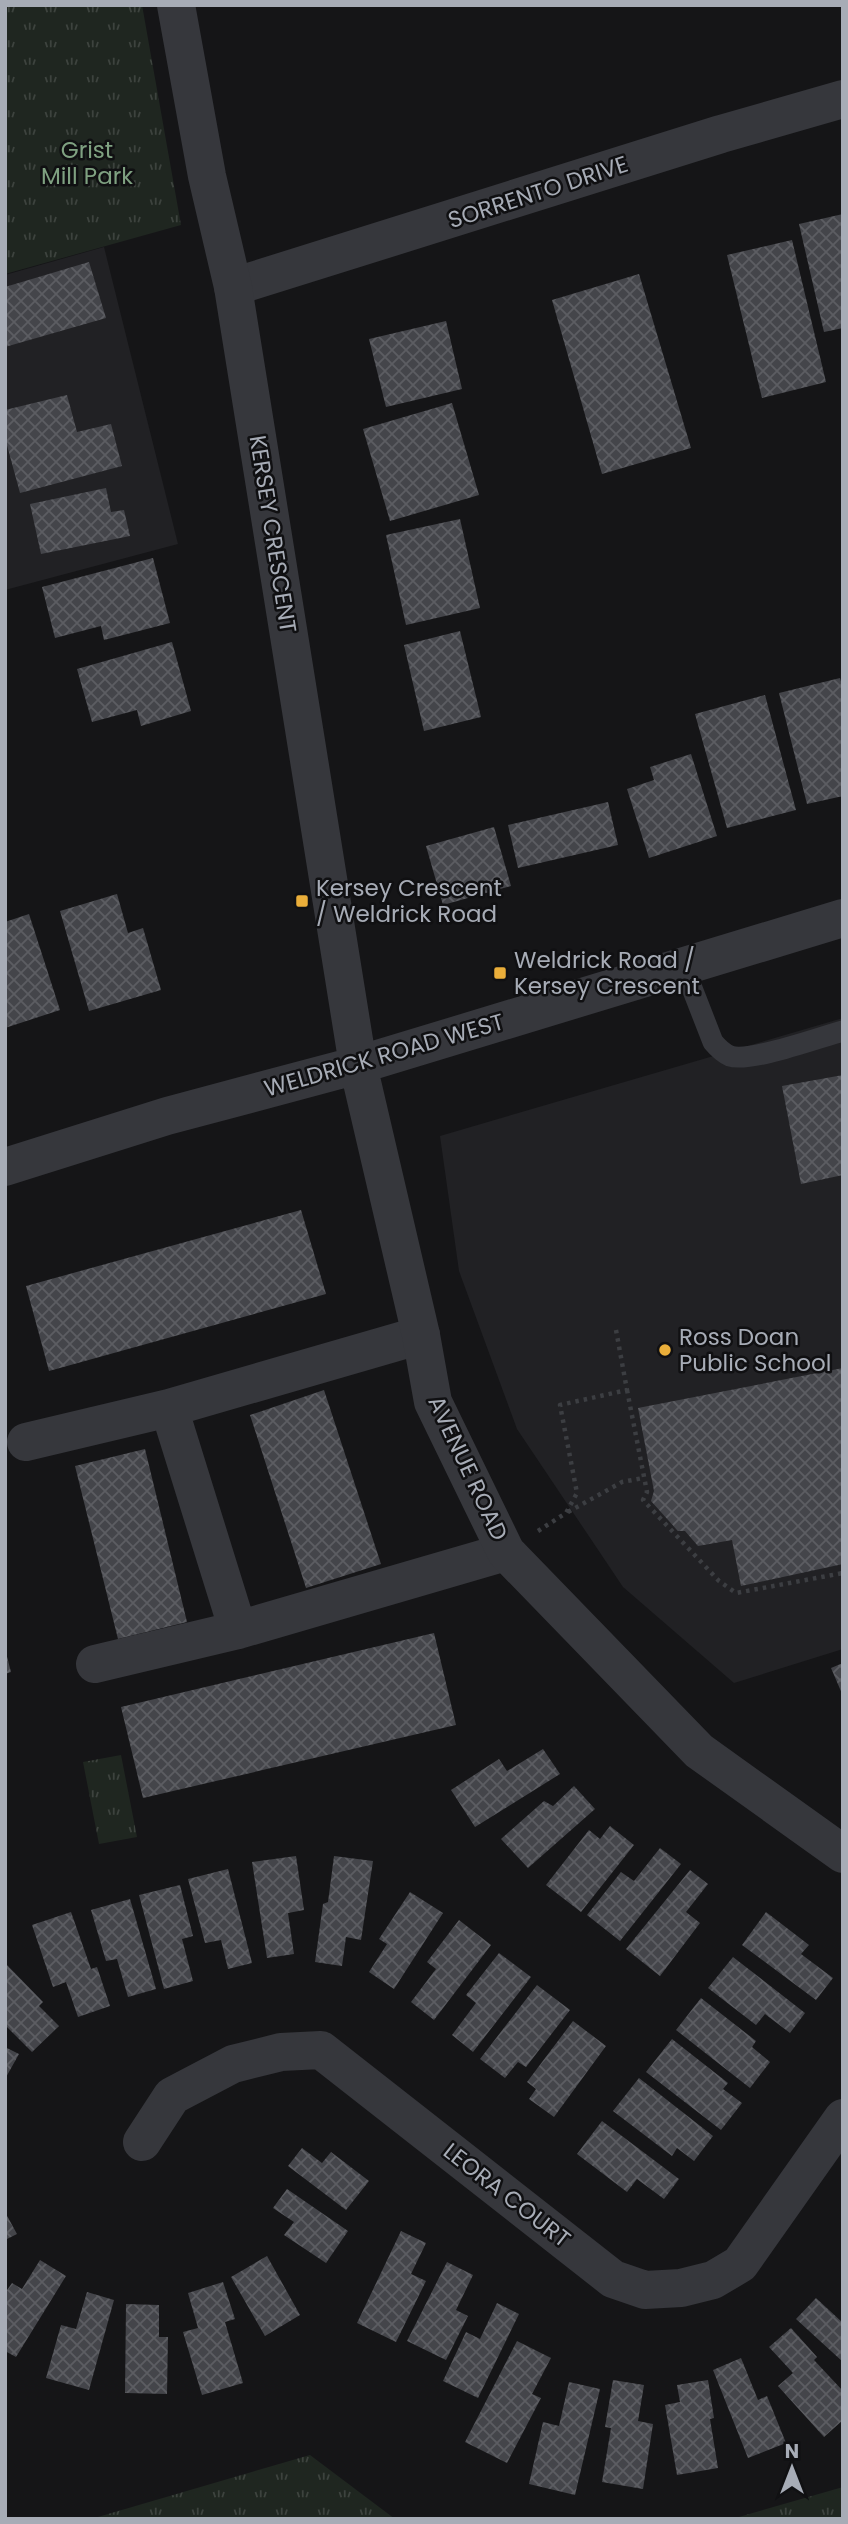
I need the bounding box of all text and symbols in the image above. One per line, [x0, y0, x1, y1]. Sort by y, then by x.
park label: Grist Mill Park [41, 134, 133, 192]
street label: SORRENTO DRIVE [444, 148, 632, 236]
street label: KERSEY CRESCENT [242, 433, 304, 635]
place label: Kersey Crescent / Weldrick Road [316, 872, 502, 930]
marker: Kersey Crescent / Weldrick Road [294, 893, 310, 909]
place label: Weldrick Road / Kersey Crescent [514, 944, 700, 1002]
marker: Weldrick Road / Kersey Crescent [492, 965, 508, 981]
street label: WELDRICK ROAD WEST [260, 1005, 508, 1105]
place label: Ross Doan Public School [679, 1321, 831, 1379]
marker: Ross Doan Public School [657, 1342, 673, 1358]
street label: AVENUE ROAD [420, 1390, 516, 1546]
street label: LEORA COURT [437, 2135, 577, 2255]
north arrow [757, 2433, 827, 2503]
text: N [785, 2438, 799, 2465]

